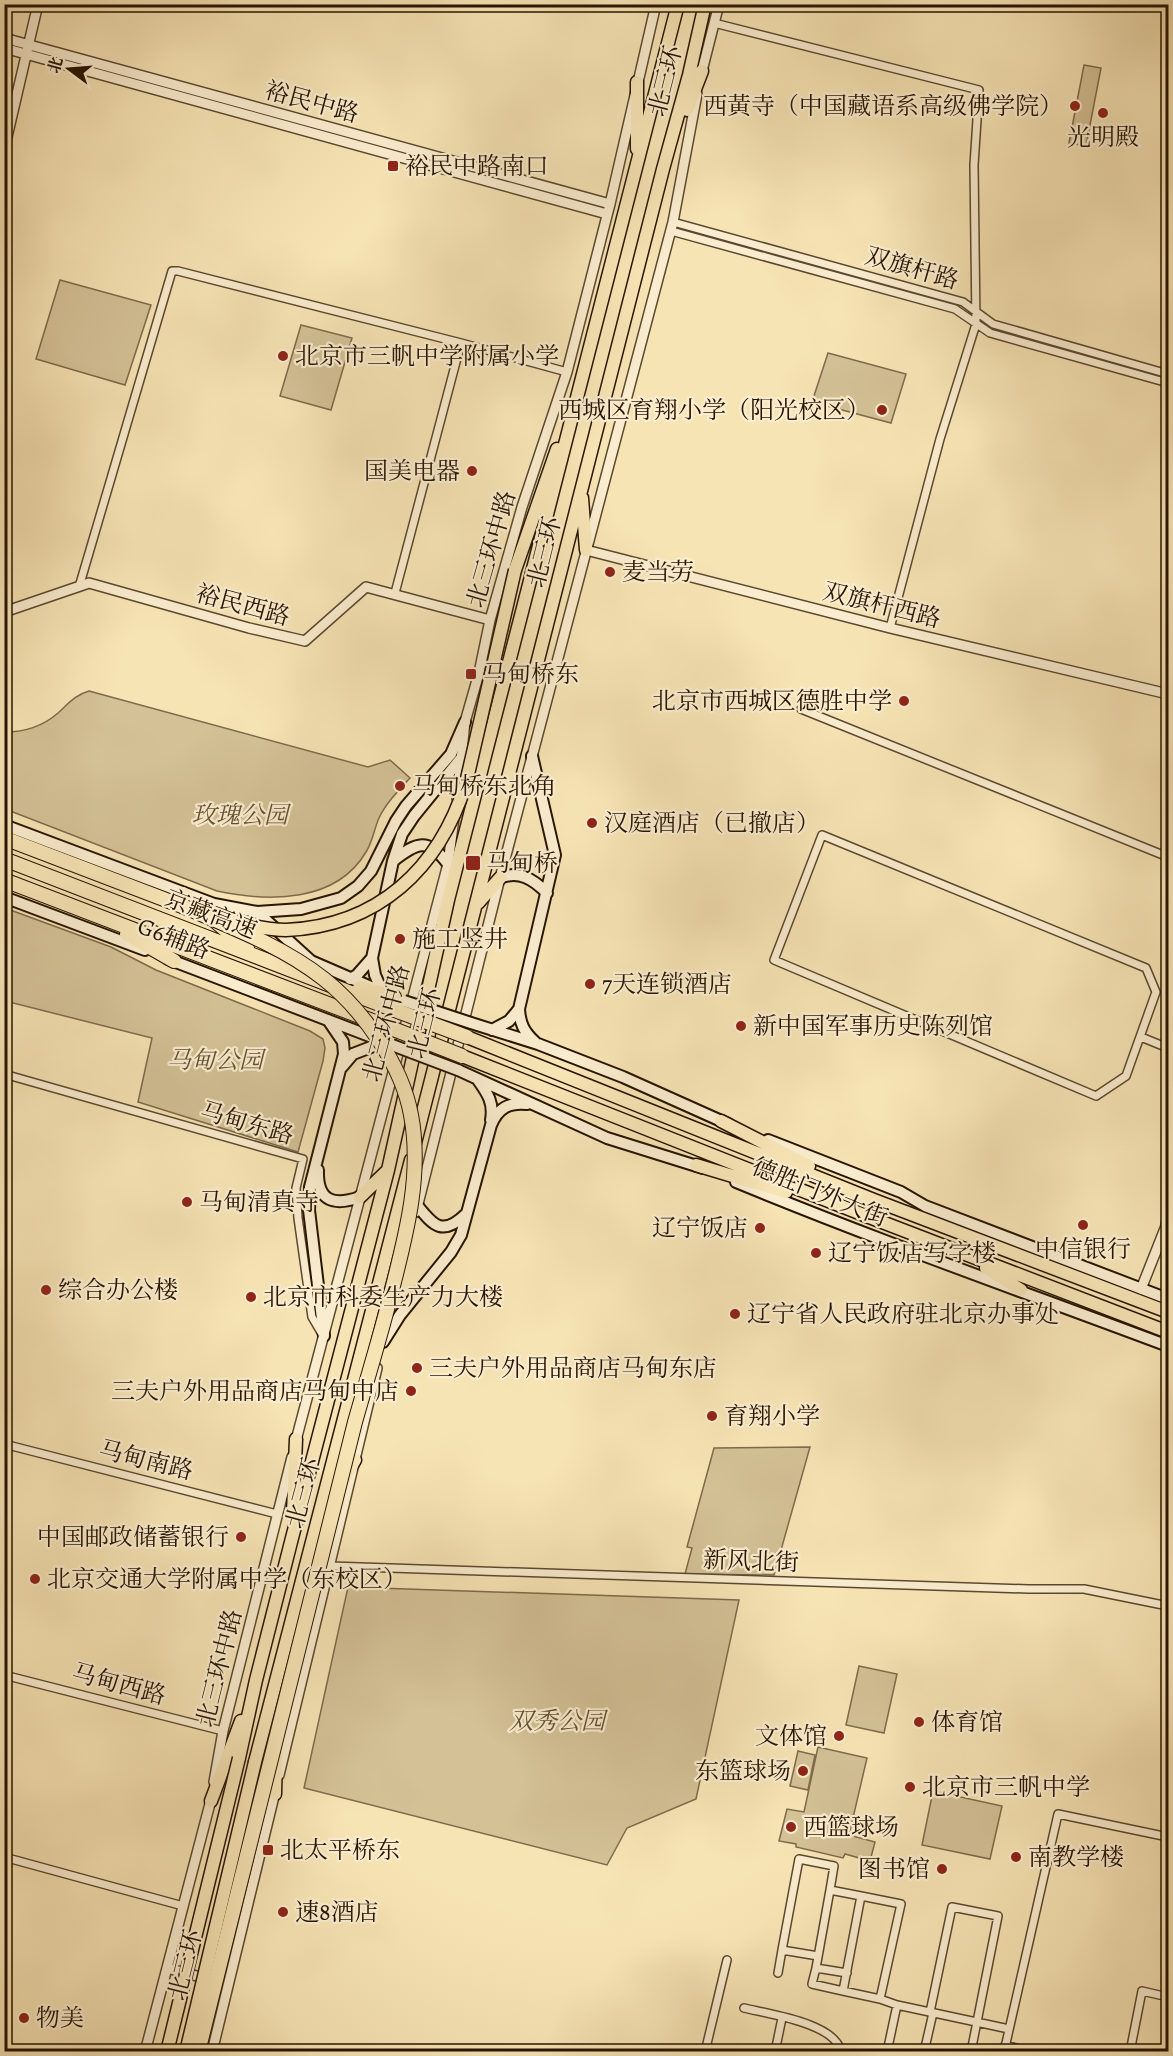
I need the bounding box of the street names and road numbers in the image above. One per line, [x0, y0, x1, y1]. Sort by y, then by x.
street label: 北三环 [641, 42, 689, 120]
street label: 裕民中路 [261, 74, 363, 130]
street label: 双旗杆路 [861, 239, 963, 297]
street label: 北三环中路 [459, 487, 523, 611]
street label: 北三环 [520, 513, 568, 591]
street label: 双旗杆西路 [820, 575, 944, 635]
street label: 裕民西路 [192, 577, 294, 633]
street label: 京藏高速 [160, 882, 262, 946]
street label: G6辅路 [133, 910, 215, 966]
street label: 北三环中路 [355, 961, 417, 1085]
street label: 北三环 [400, 984, 448, 1062]
street label: 马甸东路 [196, 1094, 298, 1152]
street label: 德胜门外大街 [747, 1150, 893, 1234]
street label: 马甸南路 [96, 1433, 196, 1487]
street label: 北三环 [278, 1454, 328, 1532]
street label: 新风北街 [702, 1543, 800, 1579]
street label: 北三环中路 [189, 1606, 249, 1730]
street label: 马甸西路 [68, 1656, 170, 1712]
street label: 北三环 [161, 1926, 209, 2004]

